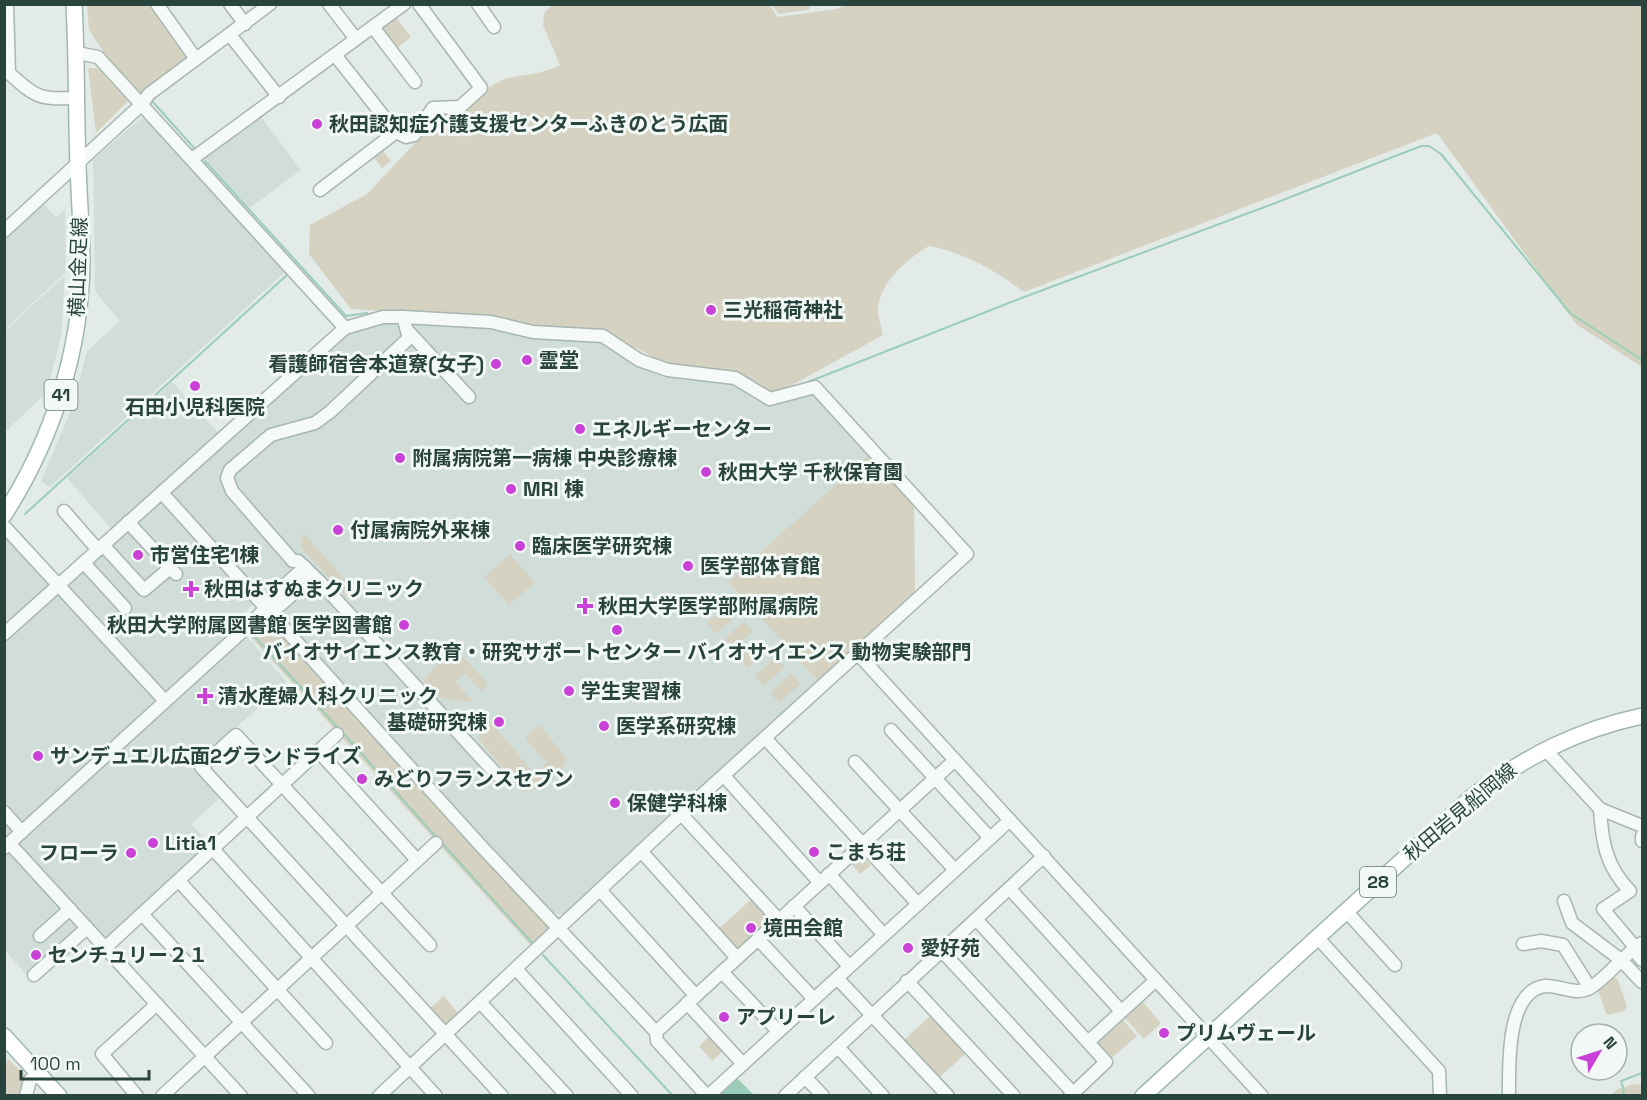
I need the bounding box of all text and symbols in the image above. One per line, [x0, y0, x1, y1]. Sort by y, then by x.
place label: 秋田認知症介護支援センターふきのとう広面 [329, 111, 728, 137]
marker: 秋田認知症介護支援センターふきのとう広面 [310, 117, 324, 131]
street label: 横山金足線 [63, 217, 93, 317]
place label: 三光稲荷神社 [723, 297, 843, 323]
marker: 三光稲荷神社 [704, 303, 718, 317]
place label: 霊堂 [539, 347, 579, 373]
place label: 看護師宿舎本道寮(女子) [268, 351, 484, 377]
marker: 霊堂 [520, 353, 534, 367]
marker: 看護師宿舎本道寮(女子) [489, 357, 503, 371]
marker: 石田小児科医院 [188, 379, 202, 393]
road number: 41 [44, 380, 78, 410]
place label: 石田小児科医院 [125, 394, 265, 420]
place label: エネルギーセンター [592, 416, 772, 442]
marker: エネルギーセンター [573, 422, 587, 436]
place label: 附属病院第一病棟 中央診療棟 [412, 445, 677, 471]
marker: 附属病院第一病棟 中央診療棟 [393, 451, 407, 465]
place label: 秋田大学 千秋保育園 [718, 459, 903, 485]
marker: 秋田大学 千秋保育園 [699, 465, 713, 479]
place label: MRI 棟 [523, 476, 584, 502]
marker: MRI 棟 [504, 482, 518, 496]
place label: 付属病院外来棟 [350, 517, 490, 543]
marker: 付属病院外来棟 [331, 523, 345, 537]
place label: 臨床医学研究棟 [532, 533, 672, 559]
marker: 臨床医学研究棟 [513, 539, 527, 553]
place label: 市営住宅1棟 [150, 542, 259, 568]
marker: 市営住宅1棟 [131, 548, 145, 562]
place label: 医学部体育館 [700, 553, 820, 579]
marker: 医学部体育館 [681, 559, 695, 573]
place label: 秋田はすぬまクリニック [204, 576, 424, 602]
marker: 秋田はすぬまクリニック [182, 580, 200, 598]
place label: 秋田大学医学部附属病院 [598, 593, 818, 619]
marker: 秋田大学医学部附属病院 [576, 597, 594, 615]
place label: 秋田大学附属図書館 医学図書館 [107, 612, 392, 638]
marker: 秋田大学附属図書館 医学図書館 [397, 618, 411, 632]
marker: バイオサイエンス教育・研究サポートセンター バイオサイエンス 動物実験部門 [610, 623, 624, 637]
place label: バイオサイエンス教育・研究サポートセンター バイオサイエンス 動物実験部門 [263, 639, 971, 665]
place label: 学生実習棟 [581, 678, 681, 704]
place label: 清水産婦人科クリニック [218, 683, 438, 709]
marker: 学生実習棟 [562, 684, 576, 698]
marker: 清水産婦人科クリニック [196, 687, 214, 705]
place label: 基礎研究棟 [387, 709, 487, 735]
place label: 医学系研究棟 [616, 713, 736, 739]
marker: 基礎研究棟 [492, 715, 506, 729]
marker: 医学系研究棟 [597, 719, 611, 733]
place label: サンデュエル広面2グランドライズ [50, 743, 361, 769]
marker: サンデュエル広面2グランドライズ [31, 749, 45, 763]
street label: 秋田岩見船岡線 [1398, 757, 1522, 867]
place label: みどりフランスセブン [374, 766, 574, 792]
marker: みどりフランスセブン [355, 772, 369, 786]
place label: 保健学科棟 [627, 790, 727, 816]
marker: 保健学科棟 [608, 796, 622, 810]
place label: Litia1 [165, 830, 216, 856]
marker: Litia1 [146, 836, 160, 850]
place label: こまち荘 [826, 839, 906, 865]
place label: フローラ [39, 840, 119, 866]
marker: こまち荘 [807, 845, 821, 859]
marker: フローラ [124, 846, 138, 860]
road number: 28 [1360, 867, 1396, 897]
place label: 境田会館 [763, 915, 843, 941]
marker: 境田会館 [744, 921, 758, 935]
place label: 愛好苑 [920, 935, 980, 961]
marker: 愛好苑 [901, 941, 915, 955]
place label: センチュリー２１ [48, 942, 208, 968]
marker: センチュリー２１ [29, 948, 43, 962]
place label: アプリーレ [736, 1004, 836, 1030]
marker: アプリーレ [717, 1010, 731, 1024]
place label: プリムヴェール [1176, 1020, 1316, 1046]
north arrow [1569, 1022, 1629, 1082]
marker: プリムヴェール [1157, 1026, 1171, 1040]
text: N [1599, 1032, 1622, 1054]
scale bar [21, 1043, 148, 1081]
text: 100 m [30, 1052, 81, 1075]

